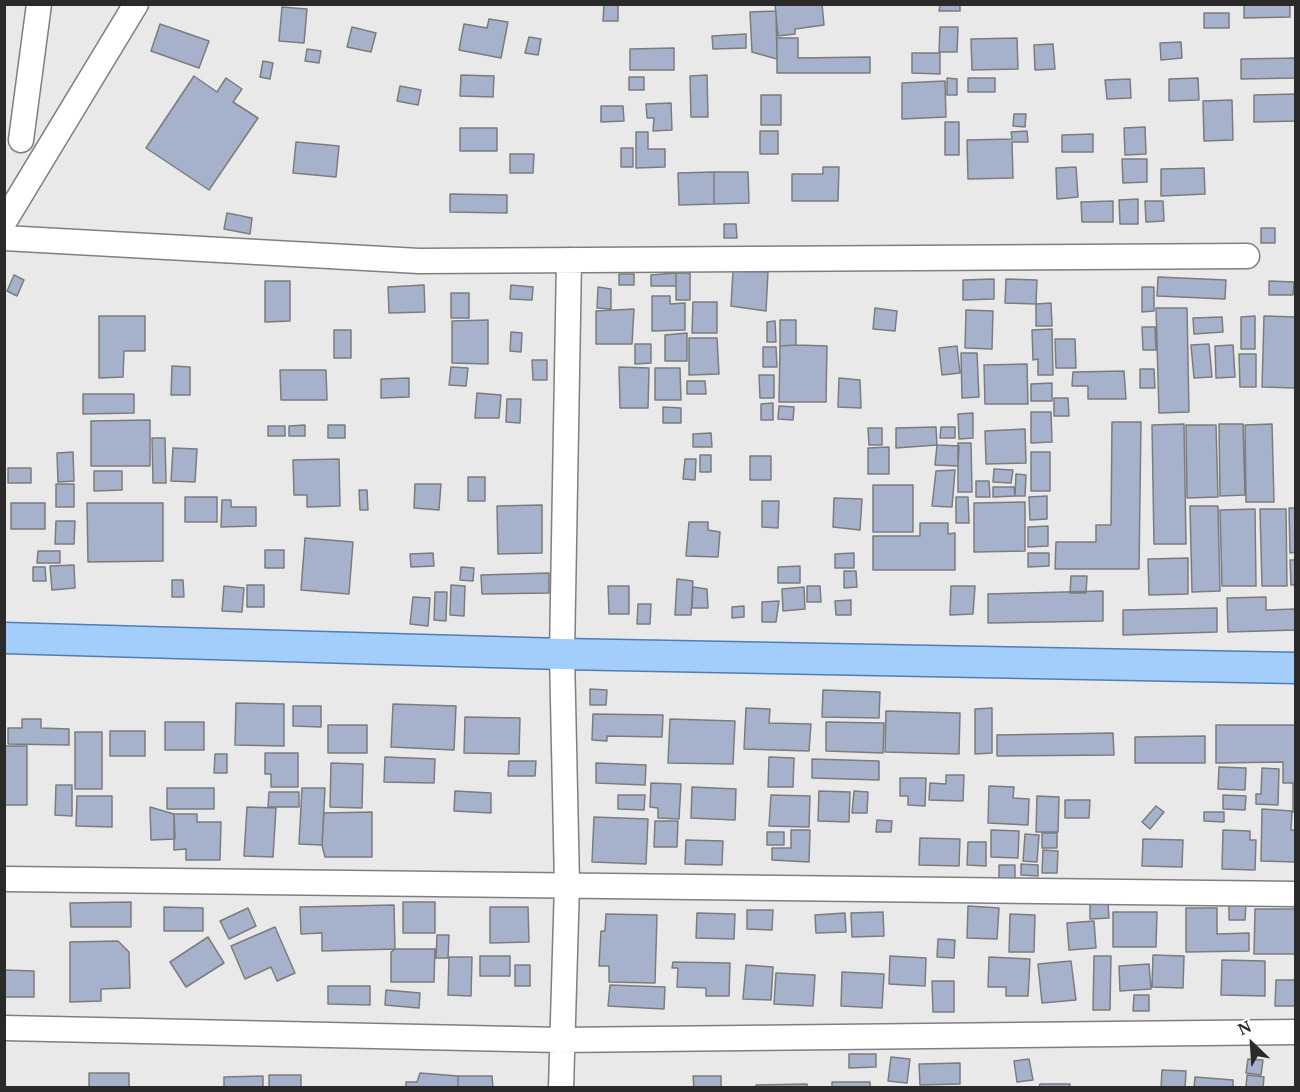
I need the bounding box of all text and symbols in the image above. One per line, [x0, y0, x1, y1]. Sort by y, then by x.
north arrow [1222, 1014, 1282, 1074]
text: N [1234, 1015, 1255, 1040]

